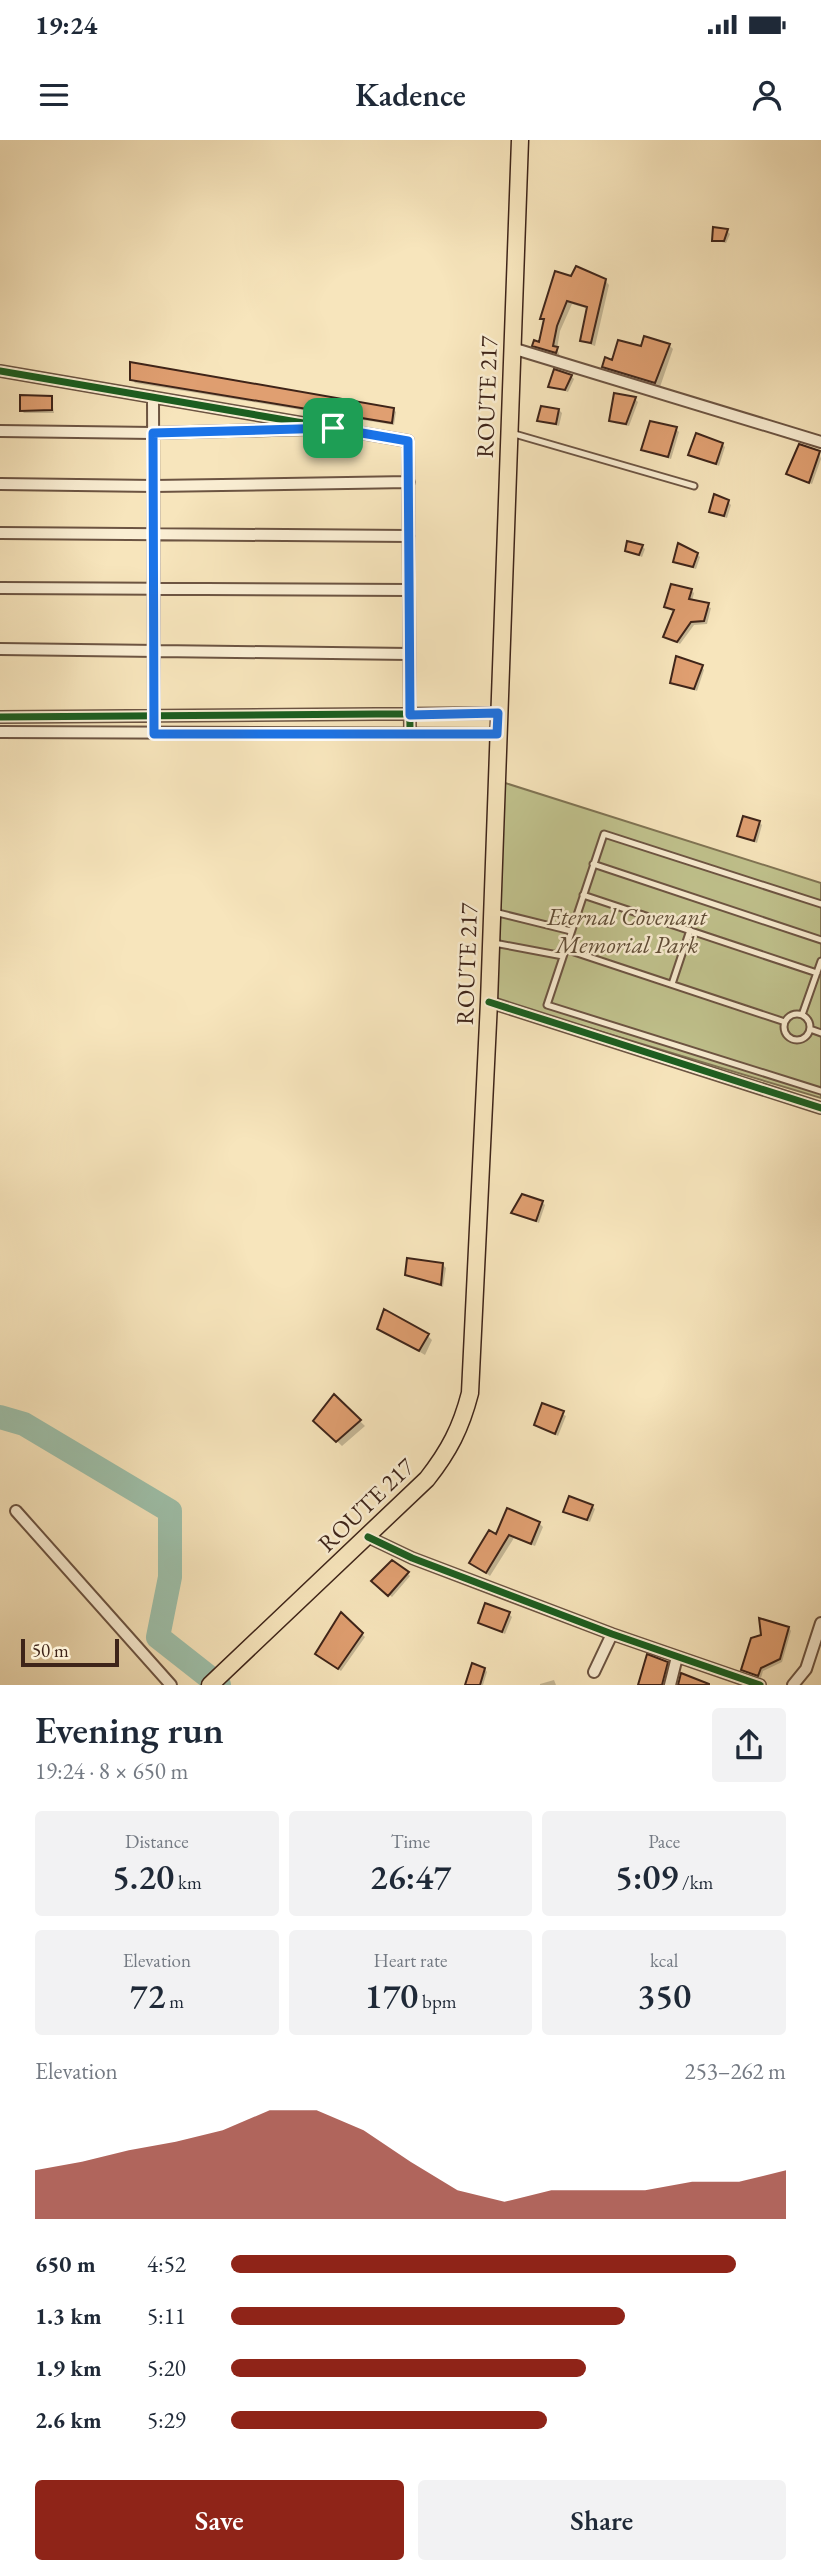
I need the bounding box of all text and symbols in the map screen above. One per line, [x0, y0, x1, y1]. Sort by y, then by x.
text: 19:24 [35, 8, 97, 42]
text: Kadence [355, 74, 466, 116]
icon: menu [35, 76, 73, 114]
icon: person [748, 76, 786, 114]
street label: ROUTE 217 [469, 335, 504, 459]
pin [303, 398, 363, 458]
icon: arrive [314, 409, 352, 447]
park label: Eternal Covenant Memorial Park [546, 901, 708, 960]
street label: ROUTE 217 [449, 902, 484, 1026]
street label: ROUTE 217 [311, 1451, 421, 1558]
scale bar [21, 1636, 119, 1668]
text: 50 m [32, 1638, 69, 1663]
text: Evening run [35, 1705, 224, 1754]
button: share [712, 1708, 786, 1782]
text: 19:24 · 8 × 650 m [35, 1756, 188, 1786]
text: Distance [125, 1829, 189, 1854]
text: Time [391, 1829, 430, 1854]
text: Pace [648, 1829, 680, 1854]
text: 5.20 [112, 1854, 174, 1899]
text: 26:47 [370, 1854, 451, 1899]
text: 5:09 [615, 1854, 678, 1899]
text: km [174, 1870, 202, 1895]
text: /km [678, 1870, 713, 1895]
text: Elevation [123, 1948, 191, 1973]
text: Heart rate [374, 1948, 447, 1973]
text: kcal [650, 1948, 678, 1973]
text: 72 [130, 1973, 165, 2018]
text: 170 [364, 1973, 418, 2018]
text: 350 [637, 1973, 691, 2018]
text: m [165, 1989, 184, 2014]
text: bpm [418, 1989, 457, 2014]
text: Elevation [35, 2056, 118, 2086]
text: 253–262 m [685, 2056, 786, 2086]
text: 650 m [35, 2249, 96, 2279]
text: 4:52 [147, 2249, 186, 2279]
text: 1.3 km [35, 2301, 102, 2331]
text: 5:11 [147, 2301, 186, 2331]
text: 1.9 km [35, 2353, 102, 2383]
text: 5:20 [147, 2353, 186, 2383]
text: 2.6 km [35, 2405, 102, 2435]
text: 5:29 [147, 2405, 186, 2435]
button: Save [35, 2480, 404, 2560]
button: Share [418, 2480, 786, 2560]

